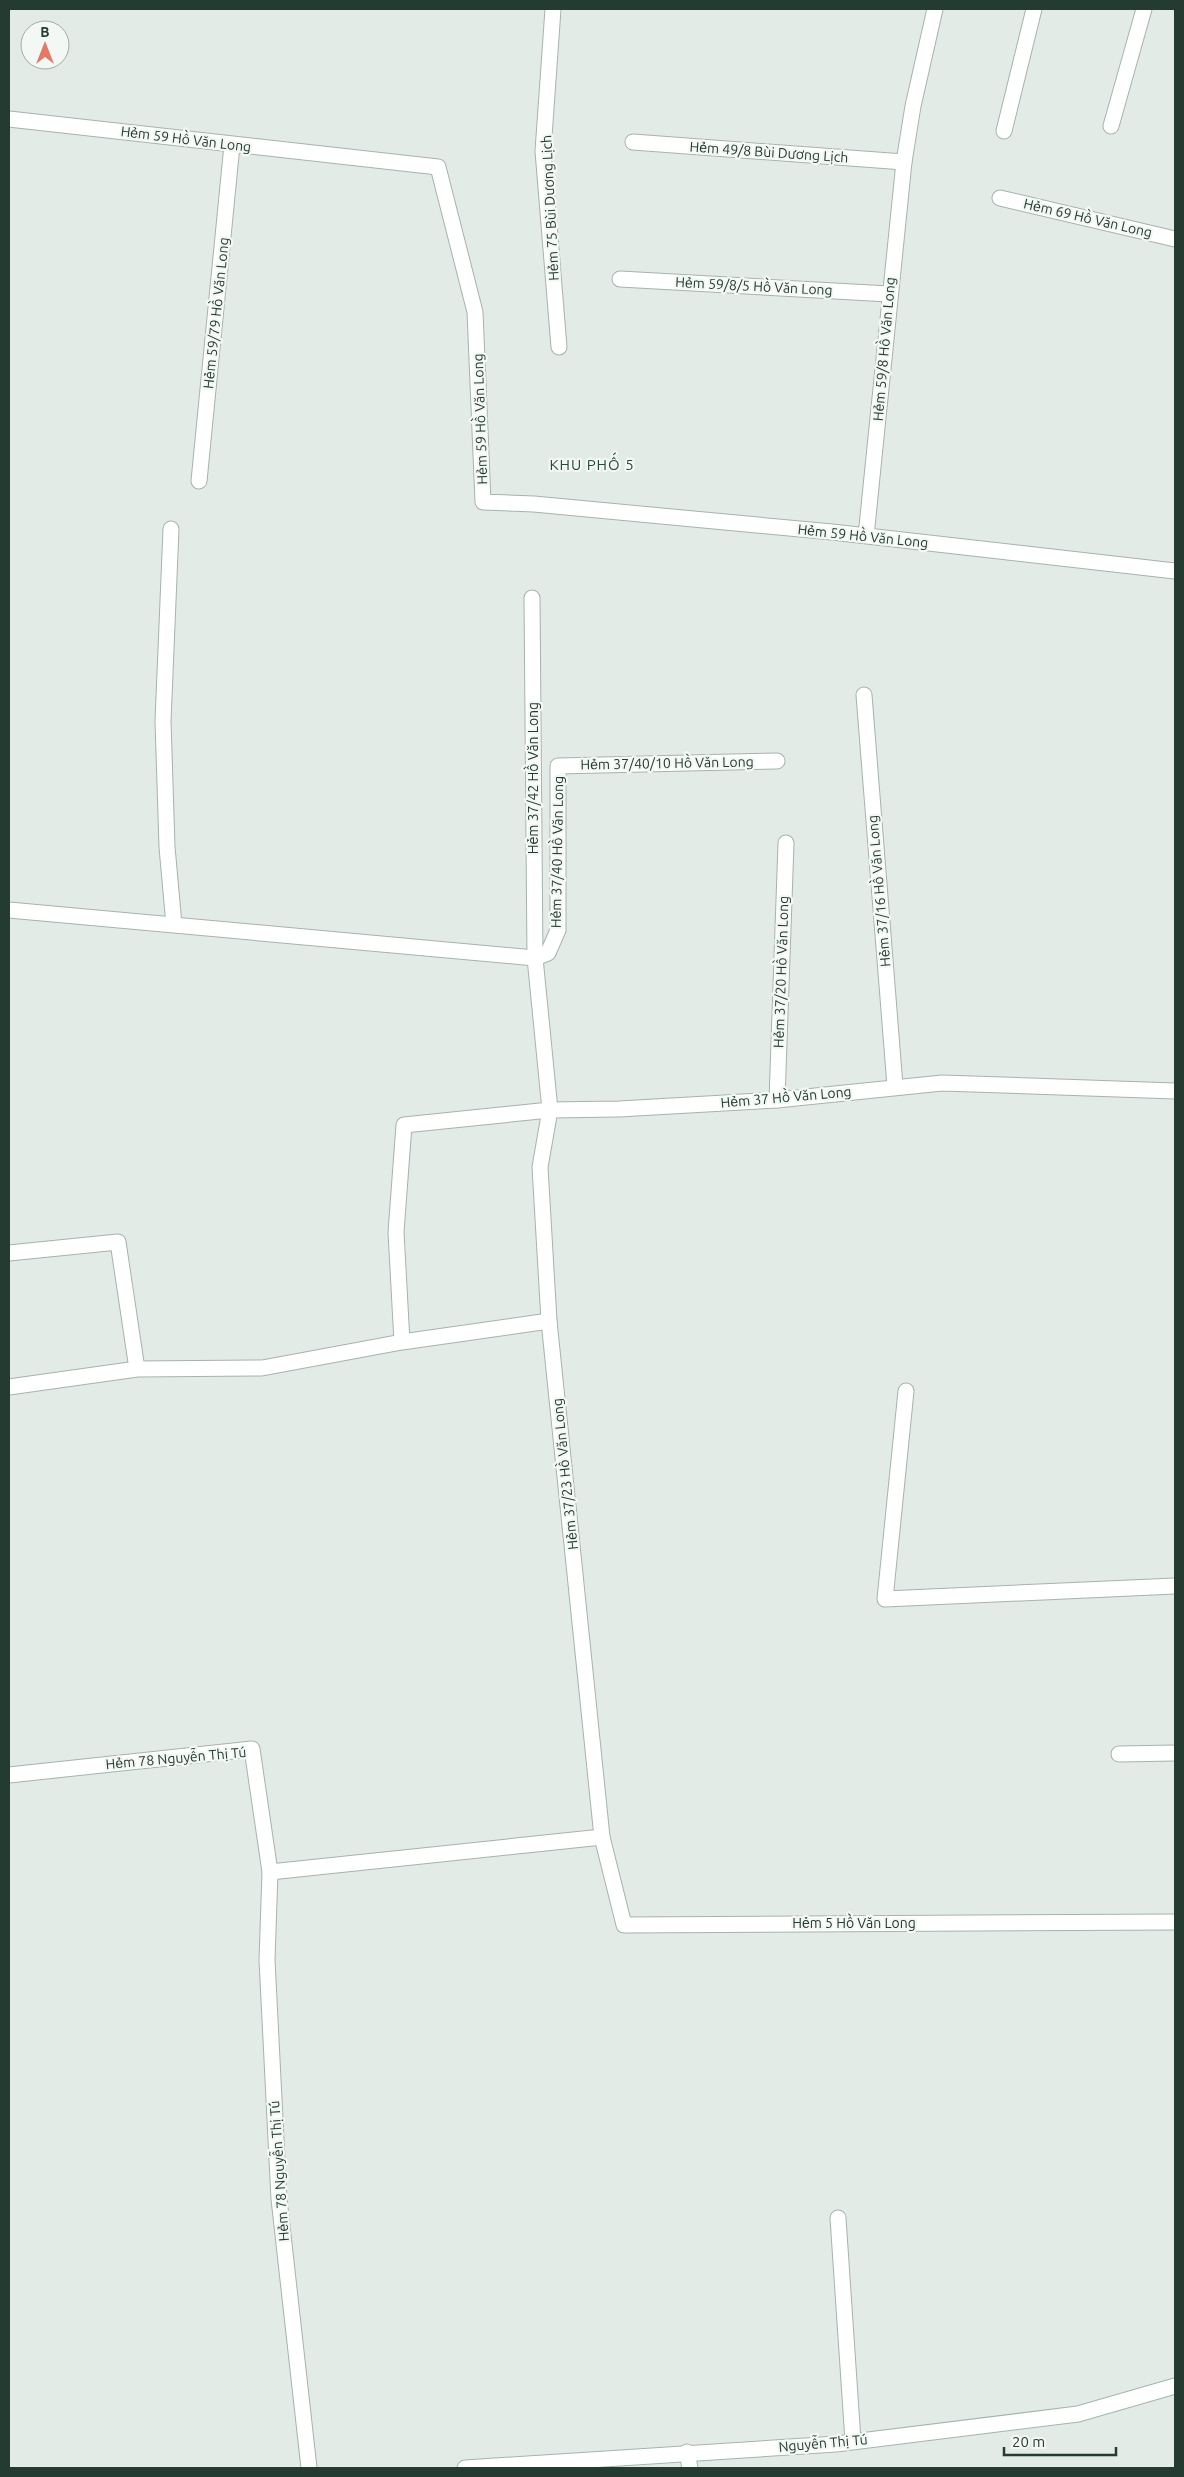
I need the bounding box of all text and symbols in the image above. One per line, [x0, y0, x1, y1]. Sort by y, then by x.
north arrow [20, 20, 70, 70]
text: B [40, 24, 50, 40]
street label: Hẻm 59 Hồ Văn Long [120, 121, 252, 155]
street label: Hẻm 75 Bùi Dương Lịch [538, 135, 562, 281]
street label: Hẻm 49/8 Bùi Dương Lịch [689, 138, 849, 166]
street label: Hẻm 69 Hồ Văn Long [1022, 193, 1154, 241]
street label: Hẻm 59/79 Hồ Văn Long [198, 236, 232, 390]
street label: Hẻm 59/8/5 Hồ Văn Long [675, 271, 833, 298]
street label: Hẻm 59/8 Hồ Văn Long [867, 276, 898, 422]
street label: Hẻm 59 Hồ Văn Long [467, 353, 490, 485]
district label: KHU PHỐ 5 [549, 452, 635, 473]
street label: Hẻm 59 Hồ Văn Long [797, 519, 929, 551]
street label: Hẻm 37/42 Hồ Văn Long [523, 702, 541, 854]
street label: Hẻm 37/40/10 Hồ Văn Long [580, 751, 754, 773]
street label: Hẻm 37/40 Hồ Văn Long [545, 776, 566, 928]
street label: Hẻm 37/16 Hồ Văn Long [862, 814, 894, 968]
street label: Hẻm 37/20 Hồ Văn Long [768, 896, 792, 1048]
street label: Hẻm 37 Hồ Văn Long [720, 1081, 852, 1111]
street label: Hẻm 37/23 Hồ Văn Long [547, 1397, 581, 1551]
street label: Hẻm 78 Nguyễn Thị Tú [105, 1741, 247, 1772]
street label: Hẻm 5 Hồ Văn Long [792, 1913, 916, 1931]
street label: Hẻm 78 Nguyễn Thị Tú [264, 2100, 292, 2242]
scale bar [1004, 2424, 1116, 2456]
street label: Nguyễn Thị Tú [778, 2429, 868, 2455]
text: 20 m [1012, 2433, 1045, 2450]

